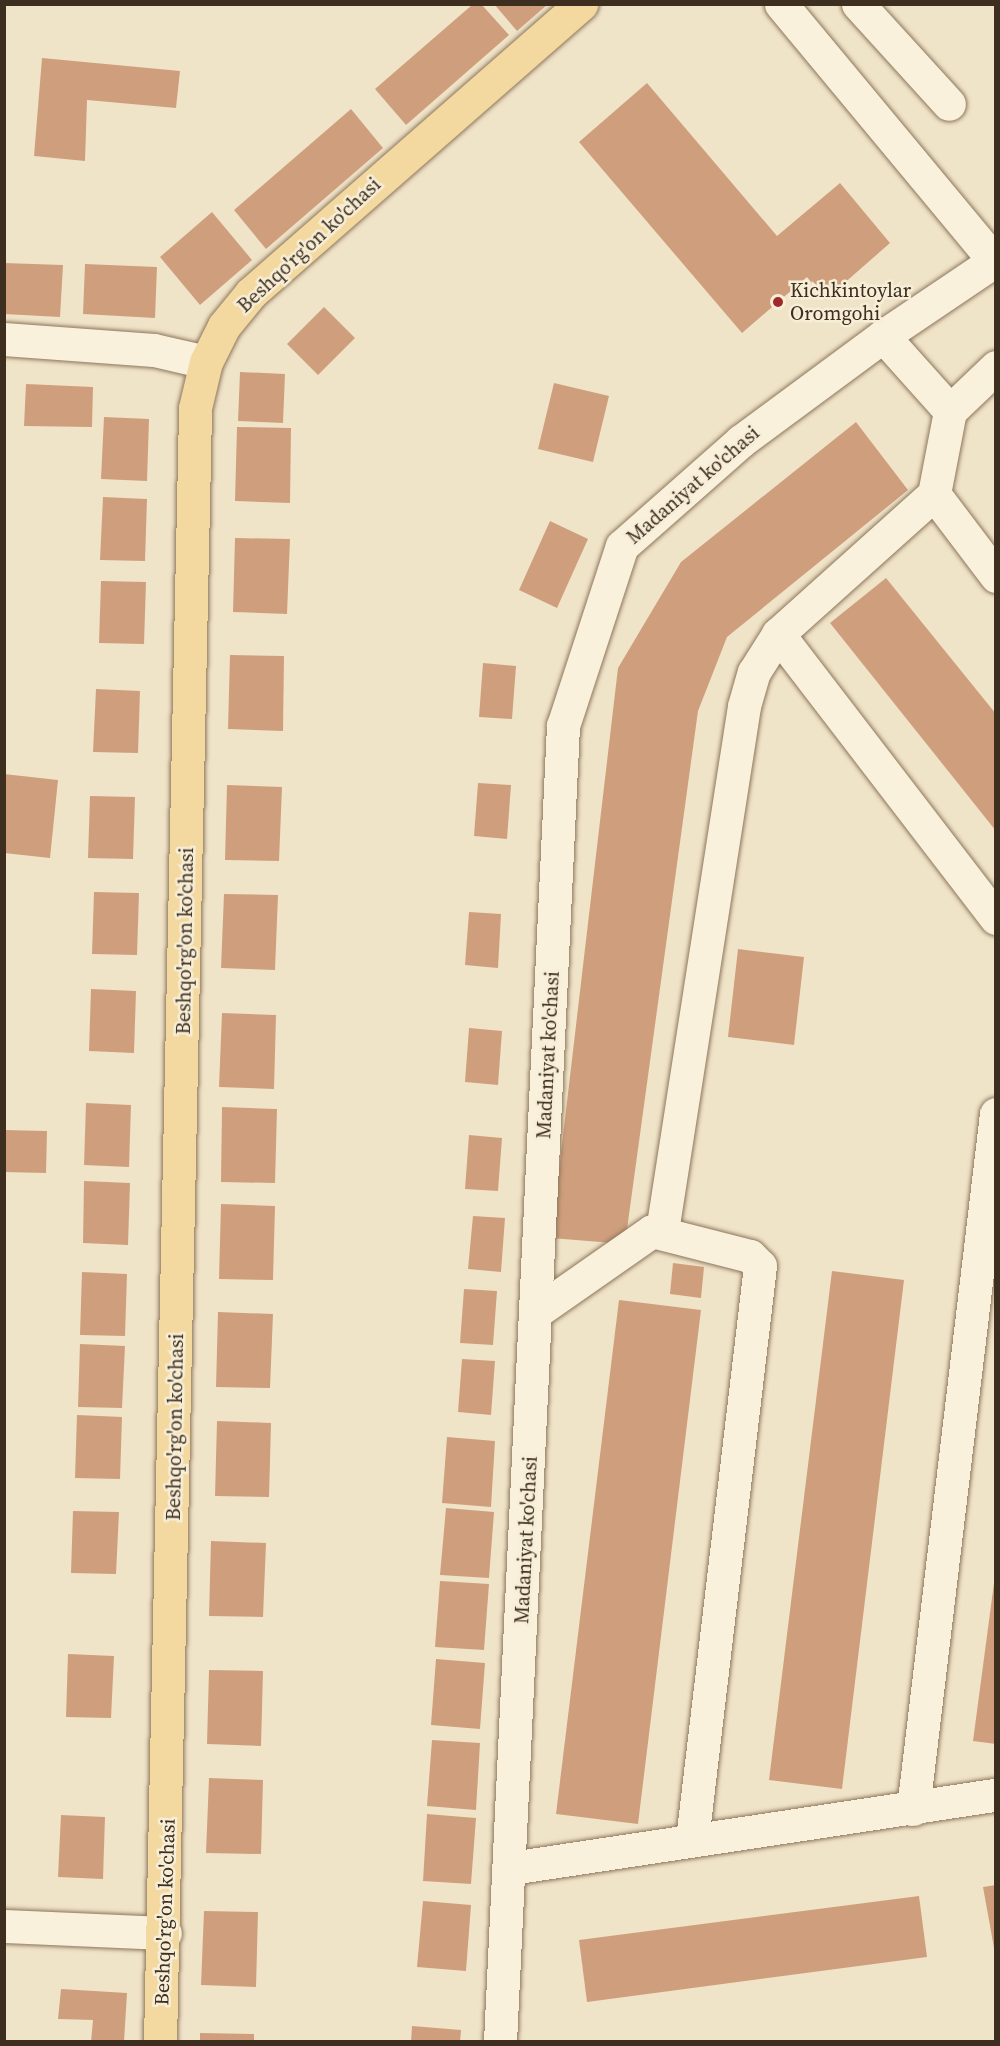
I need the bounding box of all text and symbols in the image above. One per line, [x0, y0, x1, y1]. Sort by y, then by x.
street label: Beshqo'rg'on ko'chasi [232, 172, 386, 318]
place label: Kichkintoylar Oromgohi [790, 278, 911, 325]
marker: Kichkintoylar Oromgohi [771, 295, 785, 309]
street label: Madaniyat ko'chasi [622, 421, 764, 549]
street label: Beshqo'rg'on ko'chasi [171, 847, 199, 1035]
street label: Madaniyat ko'chasi [532, 970, 564, 1140]
street label: Beshqo'rg'on ko'chasi [161, 1333, 189, 1521]
street label: Madaniyat ko'chasi [510, 1455, 542, 1625]
street label: Beshqo'rg'on ko'chasi [150, 1818, 180, 2006]

